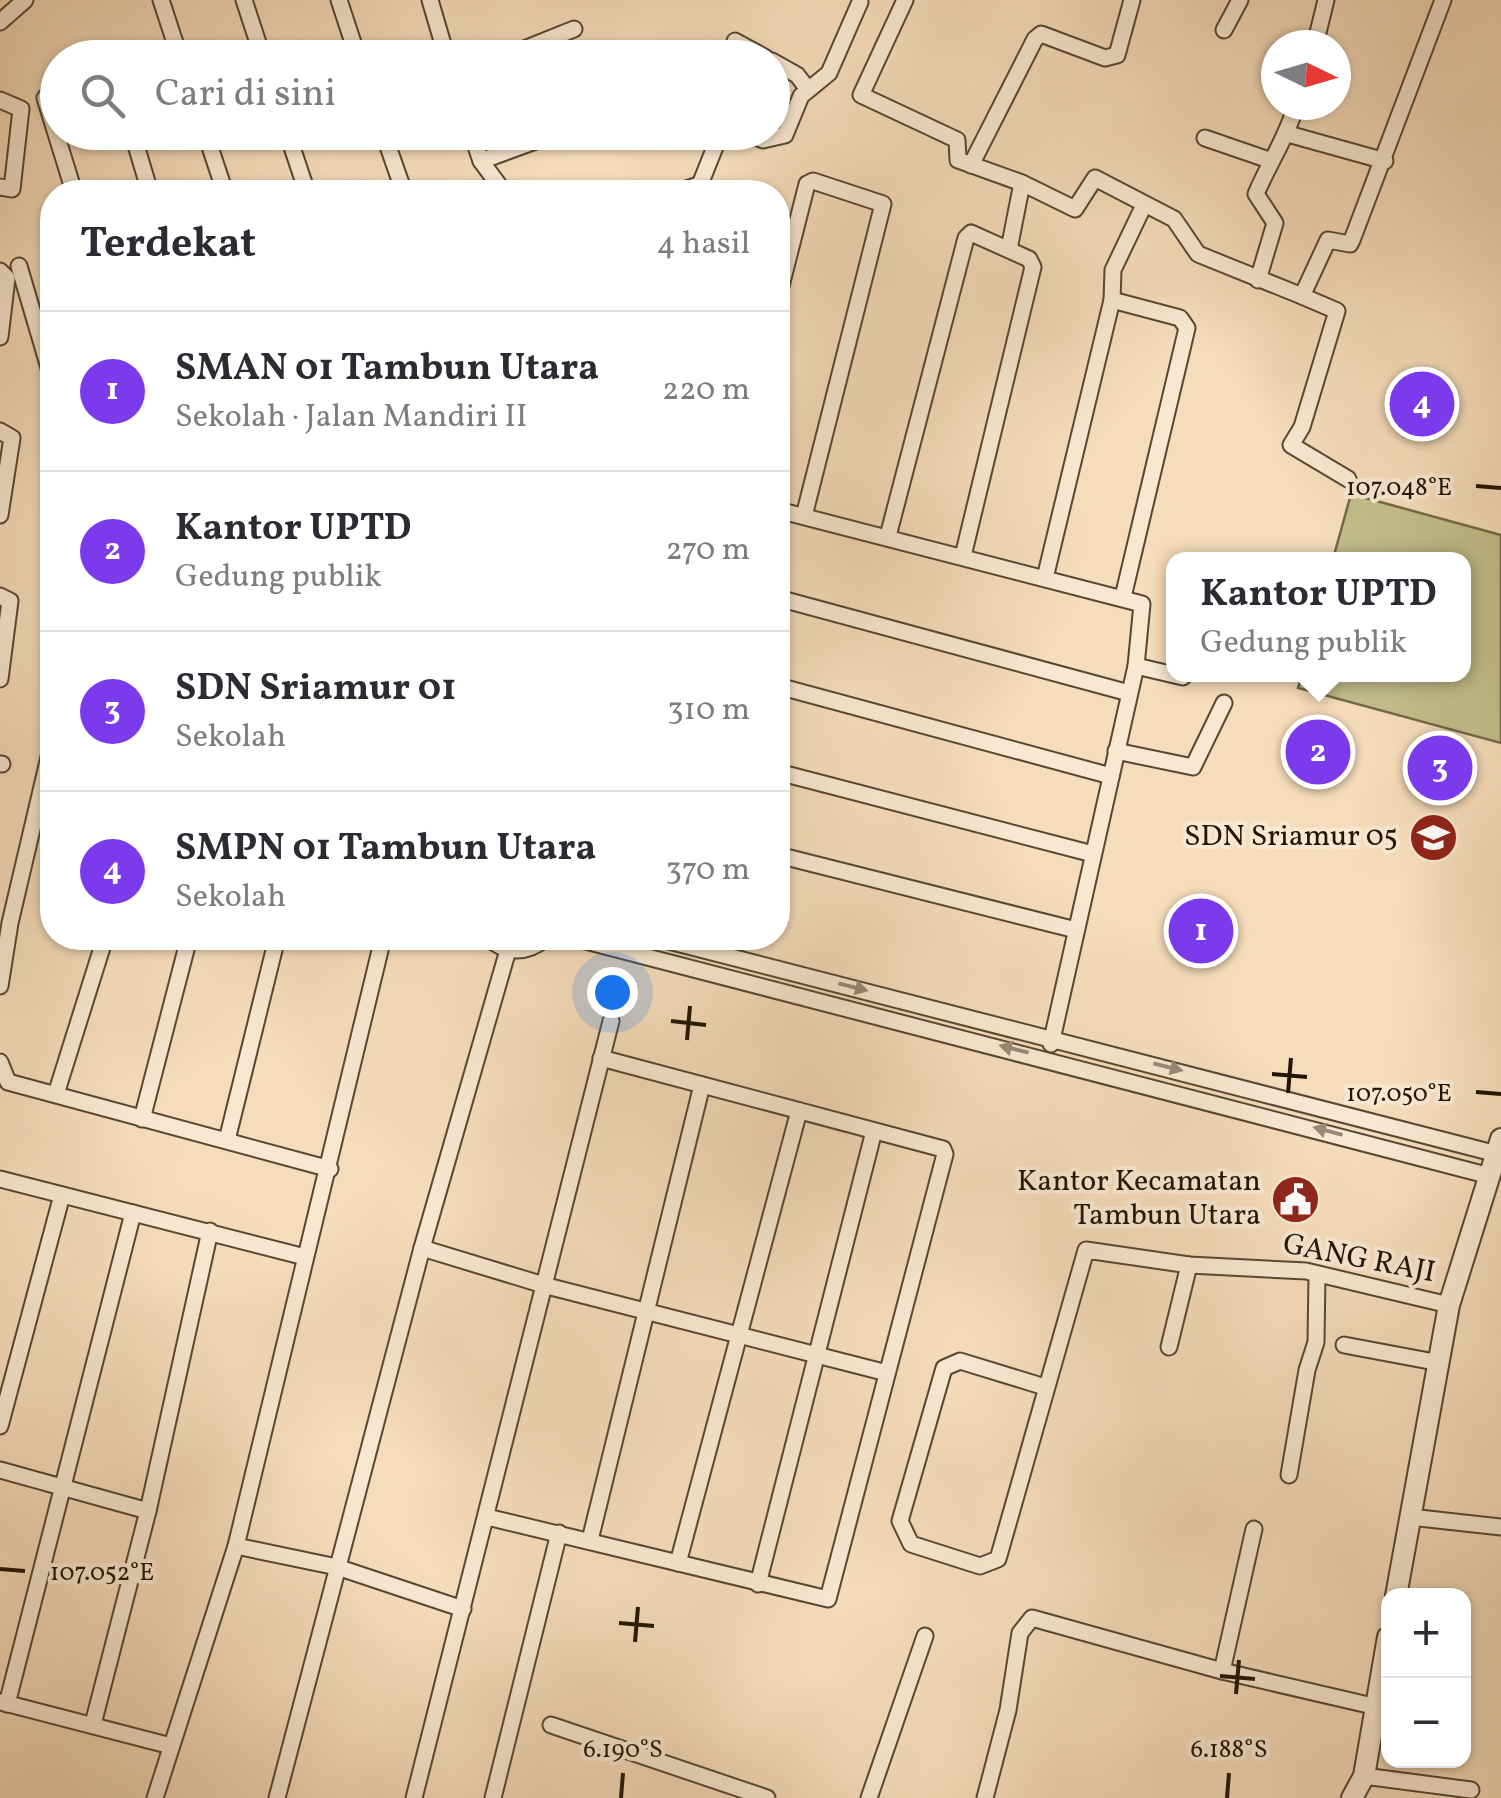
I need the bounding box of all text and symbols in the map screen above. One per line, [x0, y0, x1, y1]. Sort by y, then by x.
north arrow [1261, 30, 1351, 120]
search box [40, 40, 790, 150]
icon: search [75, 68, 130, 123]
text: Cari di sini [155, 69, 336, 122]
text: Terdekat [80, 216, 256, 275]
text: 4 hasil [657, 223, 750, 267]
text: SMAN 01 Tambun Utara [175, 343, 599, 396]
pin: 4 [1390, 366, 1454, 442]
text: 1 [106, 369, 119, 413]
text: 220 m [662, 369, 750, 413]
text: Sekolah · Jalan Mandiri II [175, 396, 527, 440]
text: 107.048°E [1346, 471, 1452, 506]
text: Kantor UPTD [175, 503, 411, 556]
text: 2 [104, 529, 121, 573]
text: 270 m [665, 529, 750, 573]
popup [1166, 552, 1471, 682]
text: Gedung publik [175, 556, 382, 600]
text: Kantor UPTD [1200, 569, 1437, 622]
text: Gedung publik [1200, 622, 1407, 666]
text: SDN Sriamur 01 [175, 663, 456, 716]
text: 3 [104, 689, 121, 733]
text: 310 m [667, 689, 750, 733]
pin: 2 [1286, 714, 1350, 790]
text: Sekolah [175, 716, 286, 760]
pin: 3 [1408, 730, 1472, 806]
school or university icon: SDN Sriamur 05 [1407, 811, 1459, 863]
place label: SDN Sriamur 05 [1184, 816, 1398, 858]
text: SMPN 01 Tambun Utara [175, 823, 596, 876]
text: 4 [103, 849, 122, 893]
text: 370 m [665, 849, 750, 893]
text: Sekolah [175, 876, 286, 920]
pin: 1 [1168, 894, 1234, 968]
your location [587, 967, 638, 1018]
one-way arrow [838, 980, 869, 995]
one-way arrow [998, 1041, 1029, 1057]
one-way arrow [1153, 1060, 1184, 1075]
text: 107.050°E [1346, 1077, 1452, 1112]
one-way arrow [1313, 1122, 1344, 1138]
place label: Kantor Kecamatan Tambun Utara [1017, 1161, 1261, 1237]
public building icon: Kantor Kecamatan Tambun Utara [1270, 1173, 1322, 1225]
street label: GANG RAJI [1279, 1224, 1439, 1294]
text: 107.052°E [50, 1556, 154, 1591]
map controls [1381, 1588, 1471, 1768]
button: + [1381, 1588, 1471, 1678]
button: − [1381, 1678, 1471, 1768]
text: 6.190°S [583, 1733, 663, 1768]
text: 6.188°S [1190, 1733, 1268, 1768]

